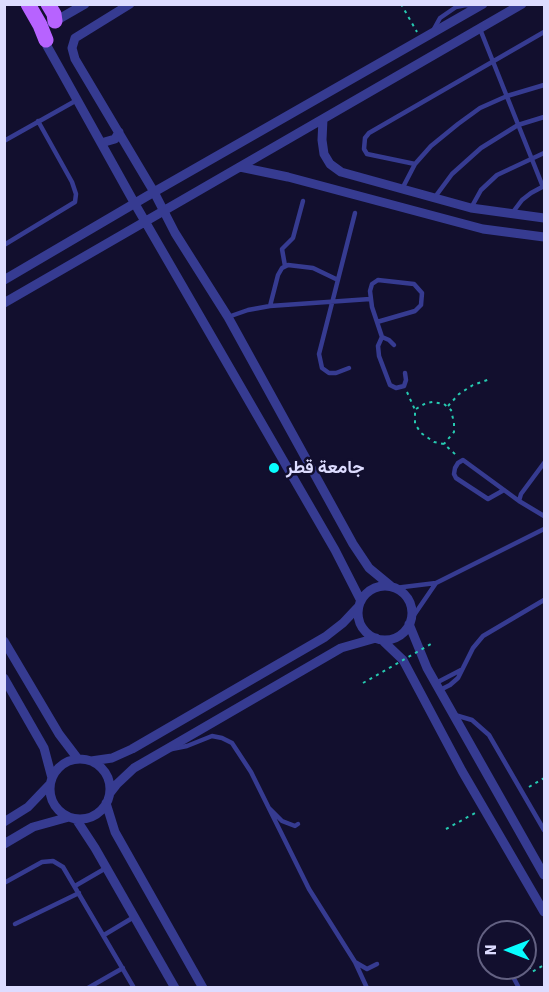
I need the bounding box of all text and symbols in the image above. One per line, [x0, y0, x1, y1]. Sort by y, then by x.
place label: جامعة قطر [286, 457, 364, 479]
marker: جامعة قطر [267, 461, 281, 475]
north arrow [477, 920, 537, 980]
text: N [481, 944, 501, 956]

